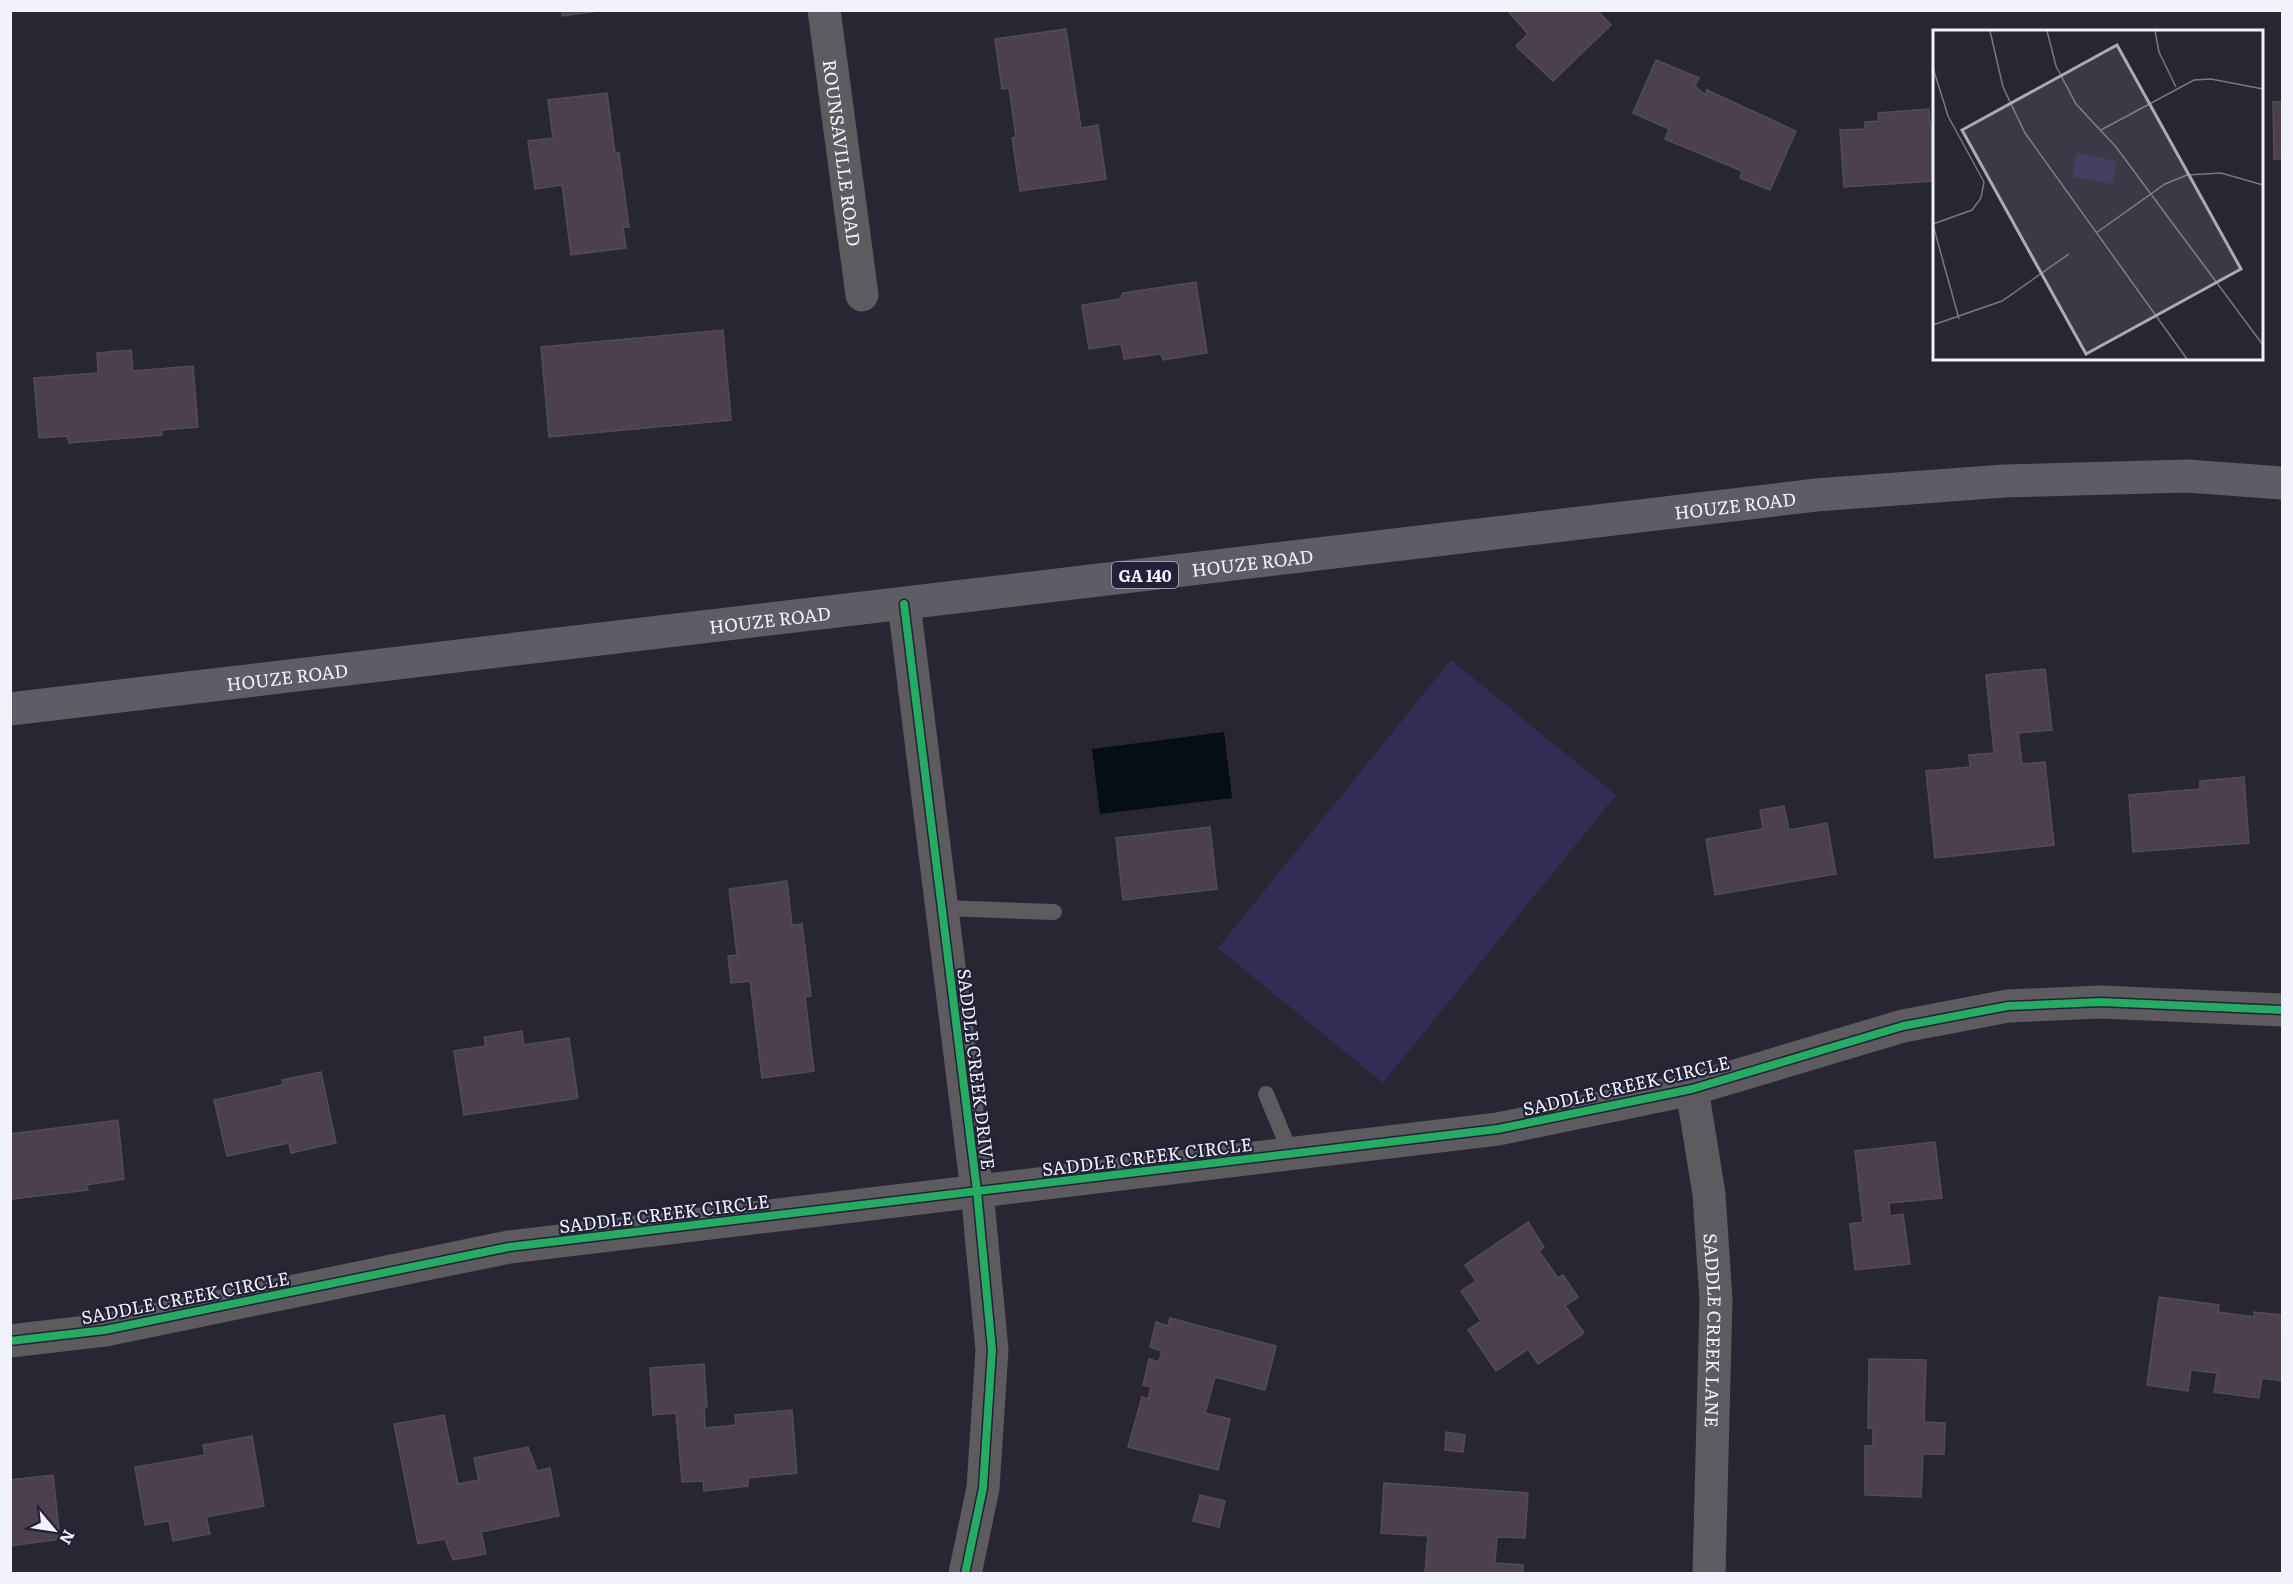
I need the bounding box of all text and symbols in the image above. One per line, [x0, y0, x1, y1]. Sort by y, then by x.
inset map [1933, 30, 2263, 360]
street label: ROUNSAVILLE ROAD [817, 58, 869, 248]
street label: HOUZE ROAD [1673, 484, 1797, 525]
street label: HOUZE ROAD [1190, 541, 1315, 582]
road number: GA 140 [1112, 562, 1178, 588]
street label: HOUZE ROAD [707, 598, 832, 640]
street label: HOUZE ROAD [225, 656, 349, 697]
street label: SADDLE CREEK DRIVE [951, 967, 1003, 1171]
street label: SADDLE CREEK CIRCLE [1520, 1048, 1732, 1122]
street label: SADDLE CREEK CIRCLE [1040, 1130, 1254, 1182]
street label: SADDLE CREEK CIRCLE [557, 1187, 771, 1239]
street label: SADDLE CREEK LANE [1698, 1232, 1730, 1428]
street label: SADDLE CREEK CIRCLE [79, 1264, 291, 1330]
north arrow [24, 1500, 84, 1560]
text: N [54, 1526, 82, 1549]

